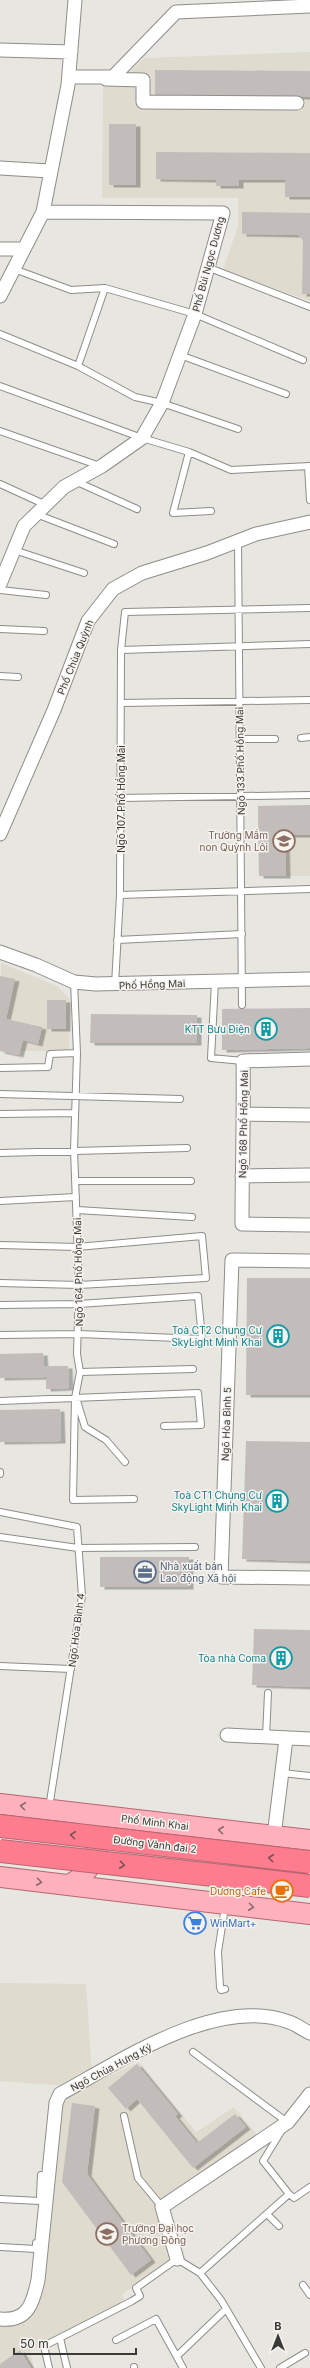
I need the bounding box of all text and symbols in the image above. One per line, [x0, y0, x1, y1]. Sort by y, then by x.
street label: Phố Bùi Ngọc Dương [190, 215, 226, 313]
street label: Phố Chùa Quỳnh [55, 618, 96, 696]
street label: Ngõ 133 Phố Hồng Mai [233, 707, 247, 815]
street label: Ngõ 107 Phố Hồng Mai [115, 745, 127, 853]
school or university icon: Trường Mầm non Quỳnh Lôi [271, 828, 297, 854]
place label: Trường Mầm non Quỳnh Lôi [199, 829, 268, 853]
street label: Phố Hồng Mai [119, 977, 185, 991]
building icon: KTT Bưu Điện [253, 1016, 279, 1042]
place label: KTT Bưu Điện [185, 1023, 250, 1035]
street label: Ngõ 168 Phố Hồng Mai [236, 1070, 250, 1178]
street label: Ngõ 164 Phố Hồng Mai [71, 1218, 85, 1326]
building icon: Toà CT2 Chung Cư SkyLight Minh Khai [265, 1323, 291, 1349]
place label: Toà CT2 Chung Cư SkyLight Minh Khai [171, 1324, 262, 1348]
street label: Ngõ Hòa Bình 5 [219, 1387, 233, 1461]
building icon: Toà CT1 Chung Cư SkyLight Minh Khai [264, 1488, 290, 1514]
place label: Toà CT1 Chung Cư SkyLight Minh Khai [171, 1489, 262, 1513]
office icon: Nhà xuất bản Lao động Xã hội [132, 1559, 158, 1585]
place label: Nhà xuất bản Lao động Xã hội [160, 1560, 236, 1584]
street label: Ngõ Hòa Bình 4 [66, 1592, 86, 1668]
building icon: Tòa nhà Coma [268, 1645, 294, 1671]
place label: Tòa nhà Coma [198, 1652, 266, 1664]
one-way arrow [20, 1802, 26, 1811]
street label: Phố Minh Khai [121, 1812, 189, 1832]
one-way arrow [218, 1826, 225, 1835]
one-way arrow [70, 1830, 76, 1839]
street label: Đường Vành đai 2 [113, 1833, 197, 1855]
one-way arrow [268, 1854, 274, 1863]
one-way arrow [119, 1860, 125, 1869]
one-way arrow [36, 1877, 42, 1886]
cafe icon: Dương Cafe [269, 1878, 295, 1904]
place label: Dương Cafe [210, 1885, 266, 1897]
one-way arrow [248, 1902, 254, 1911]
supermarket icon: WinMart+ [182, 1910, 208, 1936]
place label: WinMart+ [210, 1917, 256, 1929]
street label: Ngõ Chùa Hưng Ký [68, 2040, 154, 2094]
school or university icon: Trường Đại học Phương Đông [94, 2221, 120, 2247]
place label: Trường Đại học Phương Đông [122, 2222, 194, 2246]
north arrow [258, 2316, 298, 2356]
text: B [274, 2319, 282, 2333]
scale bar [14, 2330, 136, 2356]
text: 50 m [20, 2336, 49, 2351]

